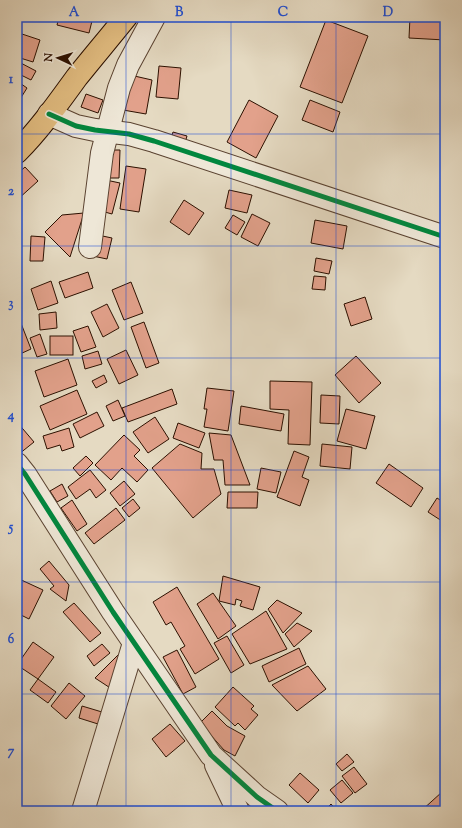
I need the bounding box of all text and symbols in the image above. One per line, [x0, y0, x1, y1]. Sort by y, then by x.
text: A [69, 4, 80, 22]
text: B [175, 4, 184, 22]
text: C [278, 4, 288, 22]
text: D [383, 4, 393, 22]
north arrow [38, 38, 78, 78]
text: N [41, 52, 57, 63]
text: 1 [9, 71, 14, 89]
text: 2 [8, 183, 15, 201]
text: 3 [8, 295, 14, 313]
text: 4 [7, 407, 15, 425]
text: 5 [8, 519, 14, 537]
text: 6 [8, 631, 15, 649]
text: 7 [8, 743, 15, 761]

